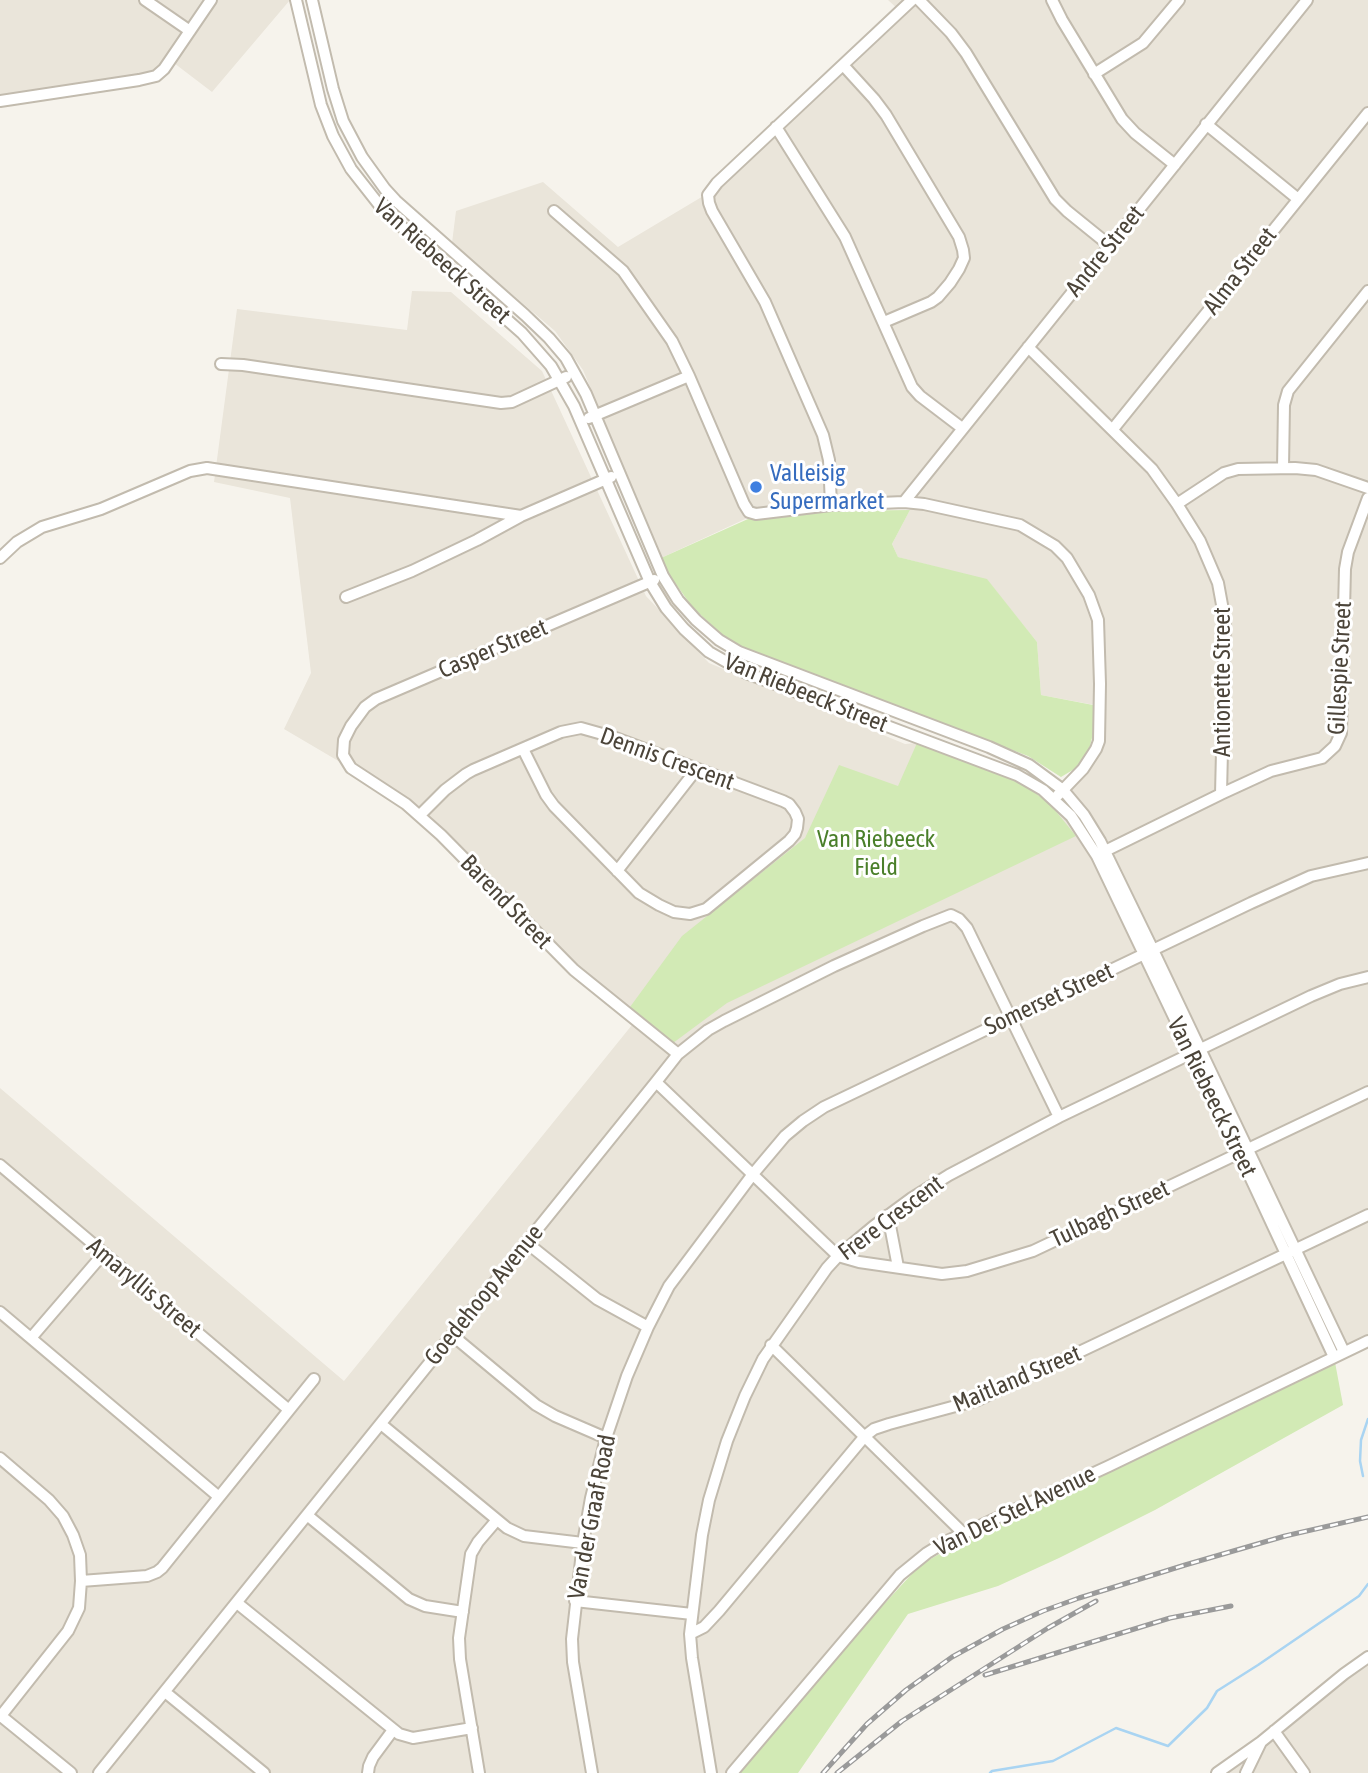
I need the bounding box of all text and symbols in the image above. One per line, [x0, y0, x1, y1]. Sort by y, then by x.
street label: Van Riebeeck Street [368, 192, 516, 330]
street label: Andre Street [1060, 200, 1150, 302]
street label: Alma Street [1197, 222, 1283, 320]
place label: Valleisig Supermarket [770, 459, 884, 515]
marker: Valleisig Supermarket [748, 479, 764, 495]
street label: Gillespie Street [1322, 600, 1358, 736]
street label: Antionette Street [1208, 607, 1236, 757]
street label: Casper Street [434, 613, 552, 685]
street label: Van Riebeeck Street [720, 647, 892, 739]
street label: Dennis Crescent [596, 721, 738, 797]
park label: Van Riebeeck Field [817, 825, 935, 881]
street label: Barend Street [454, 849, 558, 955]
street label: Somerset Street [980, 957, 1118, 1041]
street label: Van Riebeeck Street [1161, 1013, 1263, 1181]
street label: Frere Crescent [833, 1169, 949, 1267]
street label: Tulbagh Street [1046, 1174, 1174, 1254]
street label: Goedehoop Avenue [419, 1219, 549, 1371]
street label: Amaryllis Street [81, 1232, 207, 1344]
street label: Maitland Street [949, 1339, 1085, 1419]
street label: Van der Graaf Road [562, 1432, 622, 1602]
street label: Van Der Stel Avenue [930, 1460, 1100, 1562]

